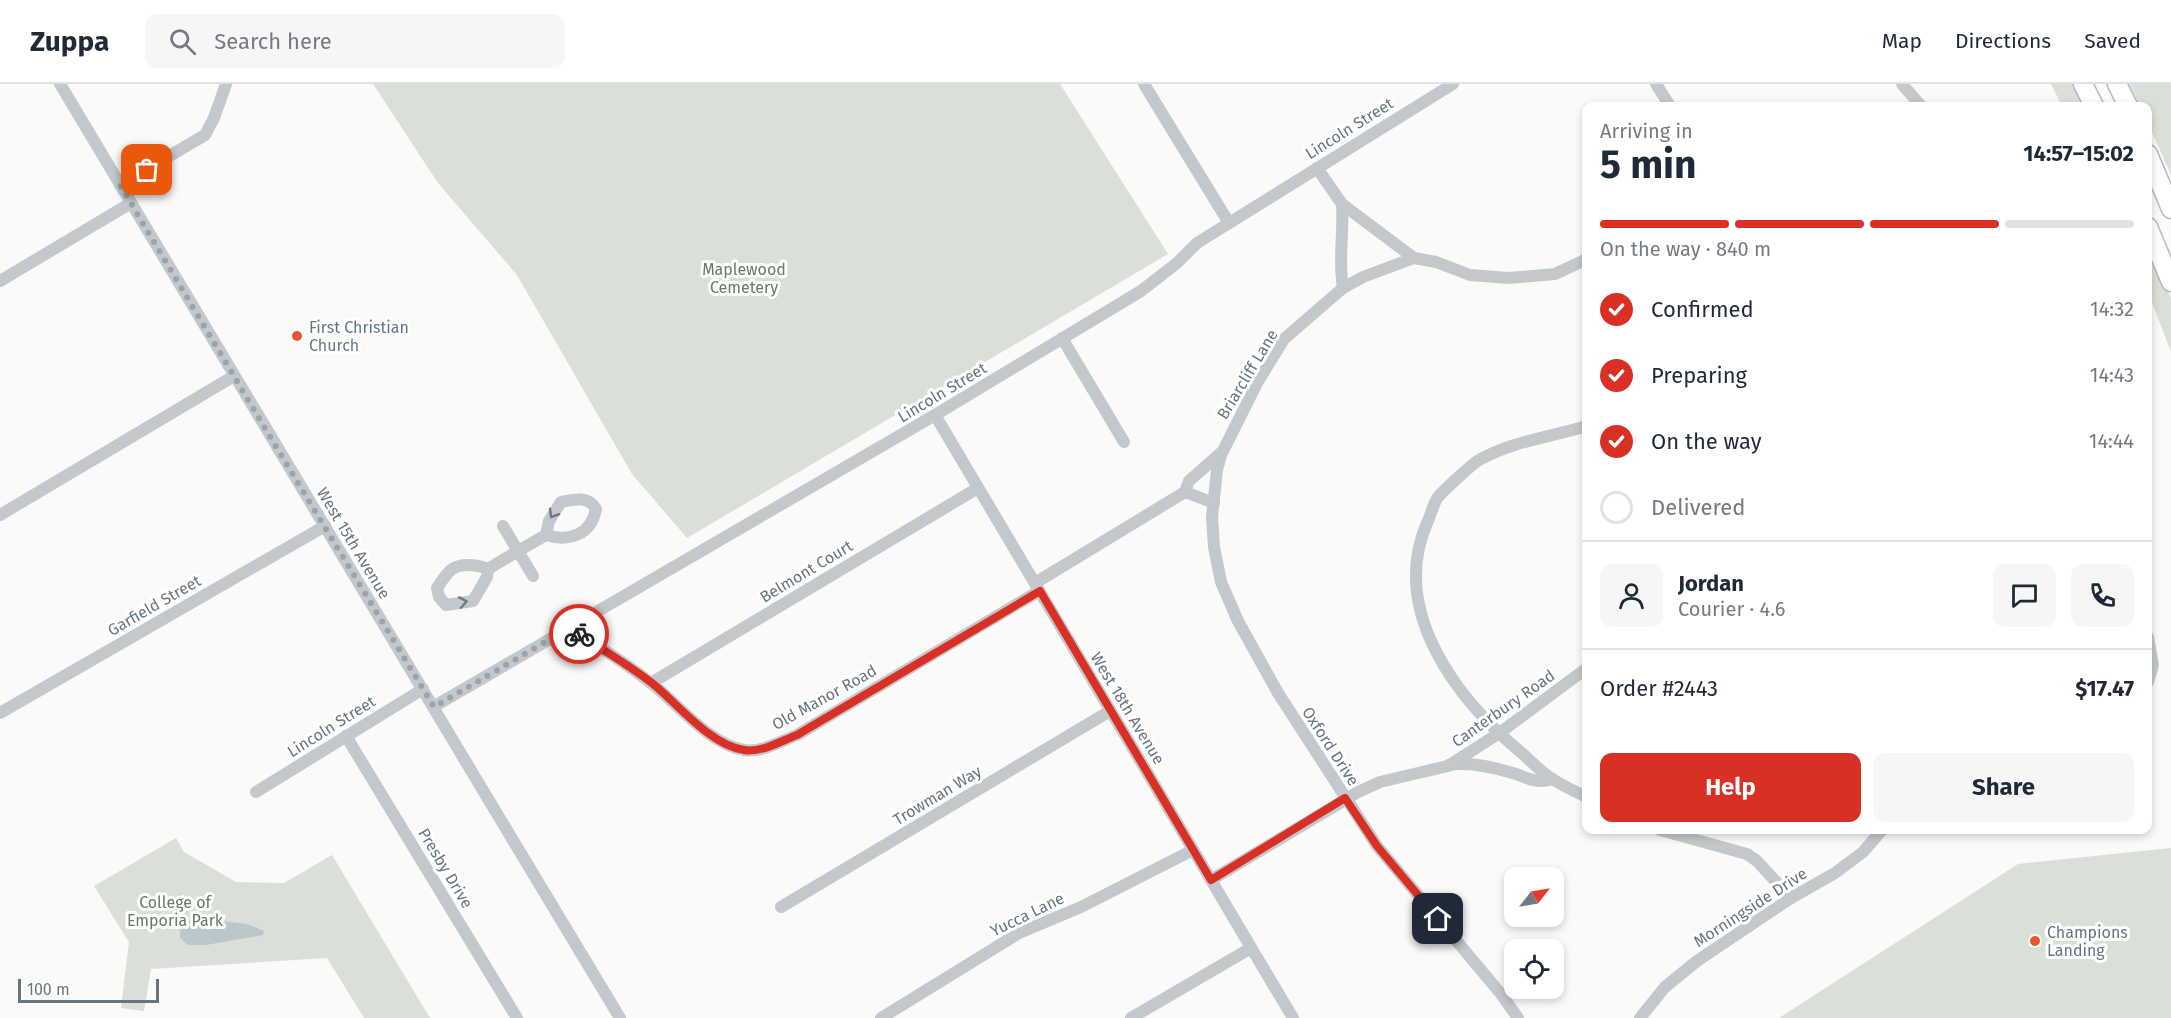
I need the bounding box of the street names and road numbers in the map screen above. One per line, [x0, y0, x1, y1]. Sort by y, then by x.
street label: Lincoln Street [1302, 94, 1397, 163]
street label: Briarcliff Lane [1213, 326, 1282, 423]
street label: Lincoln Street [894, 358, 990, 426]
street label: West 15th Avenue [313, 484, 394, 602]
street label: Belmont Court [756, 536, 856, 607]
street label: Garfield Street [104, 571, 205, 640]
street label: West 18th Avenue [1087, 649, 1169, 768]
street label: Old Manor Road [769, 661, 880, 734]
street label: Canterbury Road [1448, 666, 1558, 751]
street label: Lincoln Street [284, 692, 379, 761]
street label: Oxford Drive [1298, 703, 1363, 789]
street label: Trowman Way [890, 762, 985, 829]
street label: Presby Drive [414, 825, 477, 912]
street label: Morningside Drive [1690, 864, 1811, 951]
street label: Yucca Lane [987, 888, 1067, 940]

